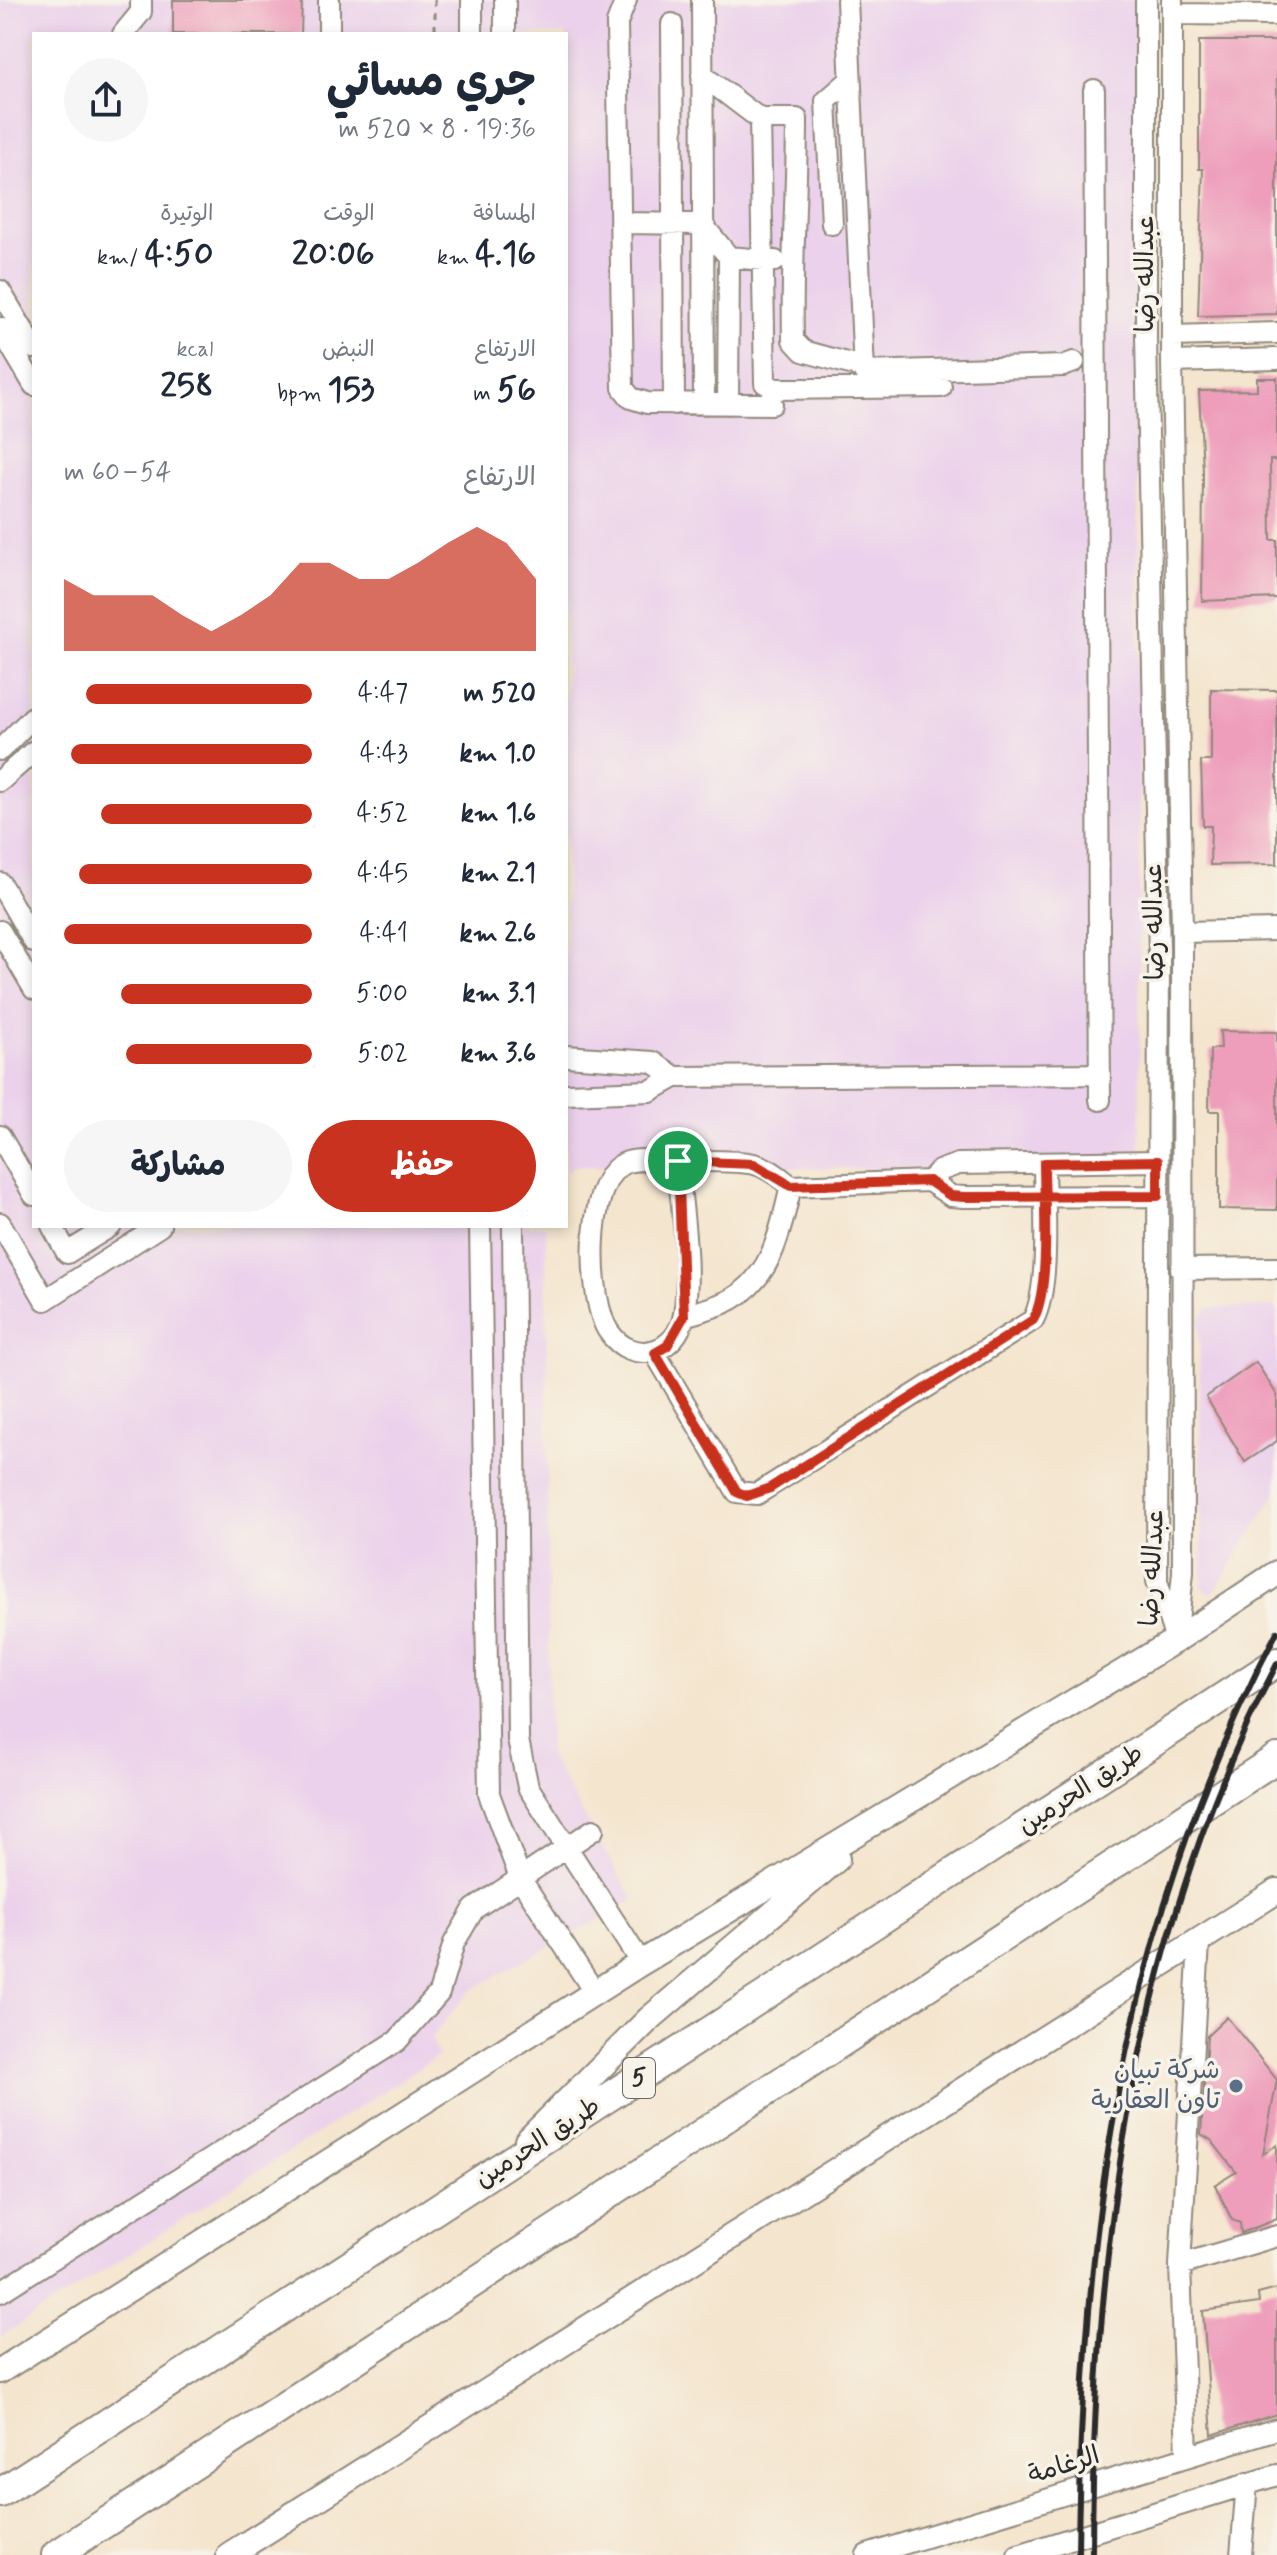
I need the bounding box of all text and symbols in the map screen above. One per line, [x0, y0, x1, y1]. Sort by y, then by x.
text: جري مسائي [326, 54, 536, 112]
button: share [64, 58, 148, 142]
text: 19:36 · 8 × 520 m [338, 113, 536, 147]
text: الوتيرة [160, 200, 213, 228]
text: الوقت [323, 200, 375, 228]
text: المسافة [473, 200, 536, 228]
street label: عبدالله رضا [1129, 216, 1163, 332]
text: 4:50 [145, 232, 213, 277]
text: 20:06 [292, 232, 375, 277]
text: 4.16 [475, 232, 536, 277]
text: /km [97, 244, 145, 272]
text: km [437, 244, 475, 272]
text: kcal [176, 336, 213, 364]
text: النبض [322, 336, 375, 364]
text: الارتفاع [474, 336, 536, 364]
text: 258 [160, 364, 213, 409]
text: 153 [327, 368, 375, 413]
text: 56 [497, 368, 536, 413]
text: bpm [277, 380, 327, 408]
text: m [473, 380, 497, 408]
text: 54–60 m [64, 456, 171, 490]
text: الارتفاع [463, 461, 536, 495]
text: 4:47 [358, 677, 408, 711]
text: 520 m [463, 677, 536, 711]
text: 4:43 [360, 737, 408, 771]
text: 1.0 km [459, 737, 536, 771]
text: 4:52 [357, 797, 408, 831]
text: 1.6 km [461, 797, 536, 831]
text: 4:45 [357, 857, 408, 891]
text: 2.1 km [461, 857, 536, 891]
street label: عبدالله رضا [1137, 863, 1173, 981]
text: 4:41 [360, 917, 408, 951]
text: 2.6 km [460, 917, 536, 951]
text: 5:00 [356, 977, 408, 1011]
text: 3.1 km [462, 977, 536, 1011]
text: 5:02 [357, 1037, 408, 1071]
text: 3.6 km [461, 1037, 536, 1071]
button: مشاركة [64, 1120, 292, 1212]
button: حفظ [308, 1120, 536, 1212]
pin [644, 1127, 712, 1195]
icon: arrive [656, 1139, 700, 1183]
street label: عبدالله رضا [1133, 1509, 1173, 1627]
street label: طريق الحرمين [1012, 1737, 1150, 1843]
place label: شركة تبيان تاون العقارية [1091, 2054, 1220, 2118]
road number: 5 [623, 2058, 655, 2098]
marker: شركة تبيان تاون العقارية [1227, 2077, 1245, 2095]
street label: طريق الحرمين [469, 2090, 607, 2196]
street label: الرغامة [1024, 2439, 1104, 2493]

